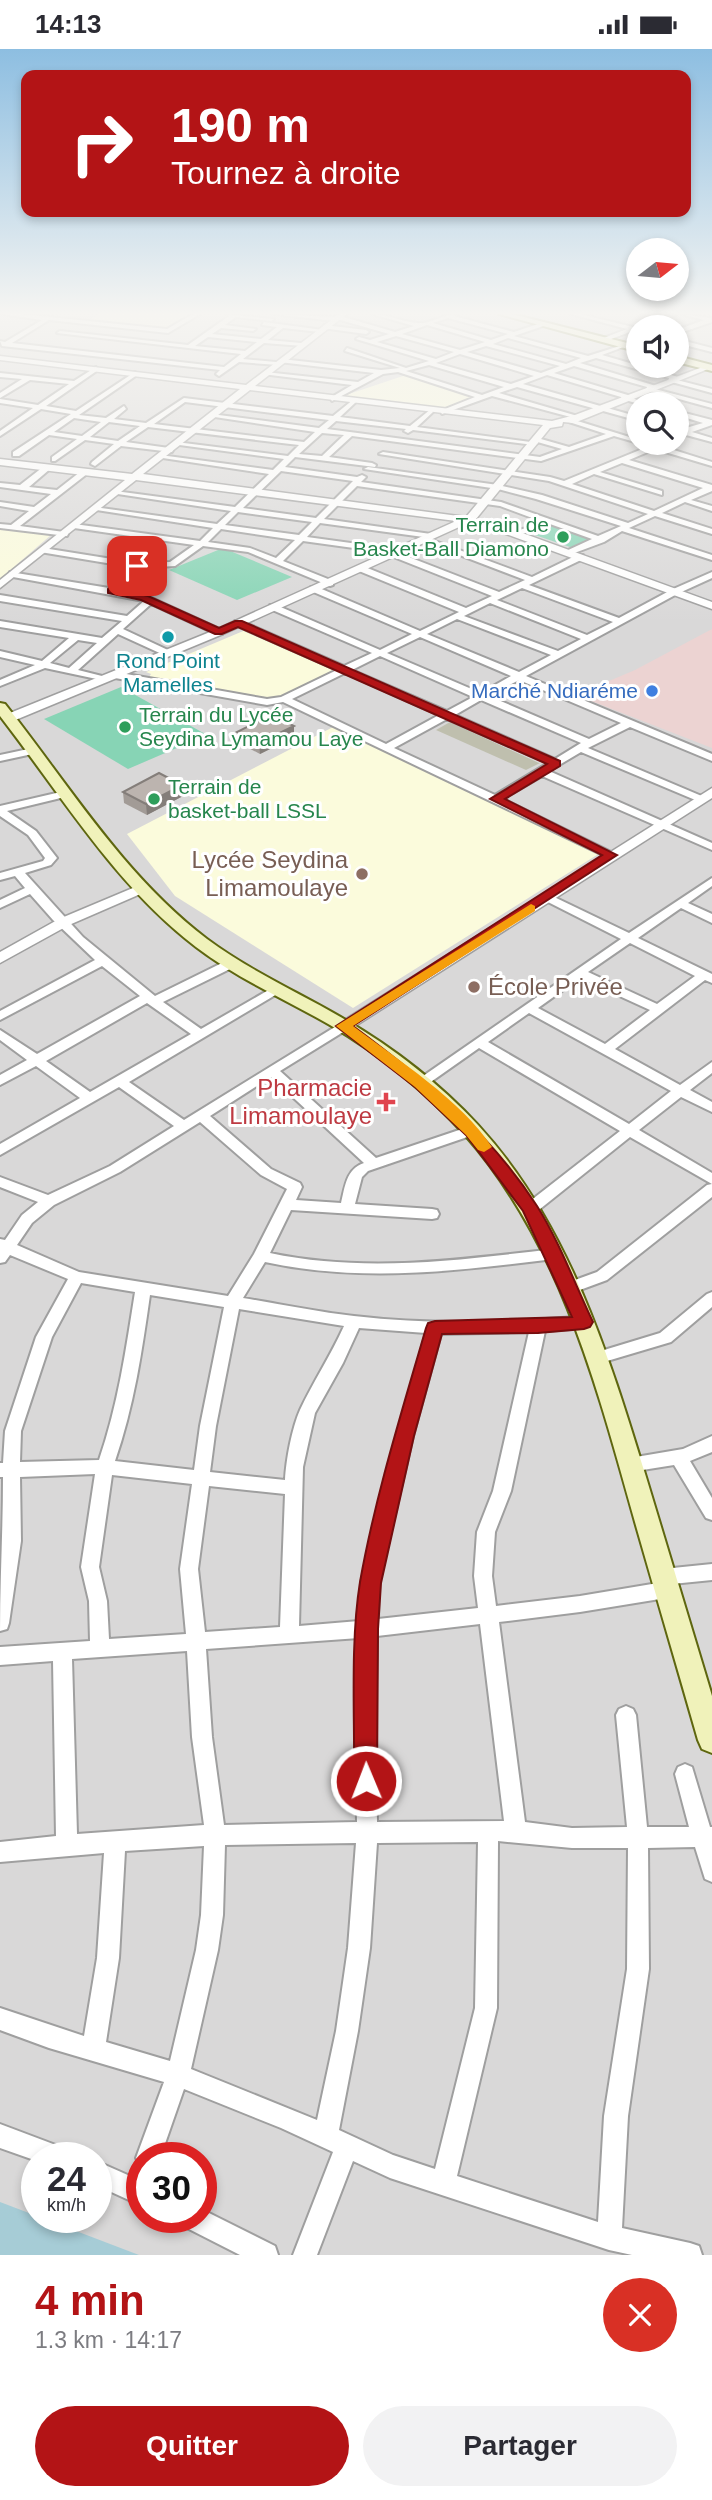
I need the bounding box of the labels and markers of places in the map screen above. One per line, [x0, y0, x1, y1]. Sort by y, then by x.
place label: Terrain de Basket-Ball Diamono [353, 513, 549, 560]
marker: Terrain de Basket-Ball Diamono [555, 529, 571, 545]
pin [107, 536, 167, 596]
marker: Rond Point Mamelles [160, 629, 176, 645]
place label: Rond Point Mamelles [116, 649, 220, 696]
place label: Marché Ndiaréme [471, 679, 638, 702]
marker: Marché Ndiaréme [644, 683, 660, 699]
place label: Terrain du Lycée Seydina Lymamou Laye [139, 703, 364, 750]
marker: Terrain du Lycée Seydina Lymamou Laye [117, 719, 133, 735]
place label: Terrain de basket-ball LSSL [168, 775, 327, 822]
marker: Terrain de basket-ball LSSL [146, 791, 162, 807]
place label: Lycée Seydina Limamoulaye [191, 846, 349, 901]
marker: Lycée Seydina Limamoulaye [354, 866, 370, 882]
place label: École Privée [488, 973, 623, 1000]
marker: École Privée [466, 979, 482, 995]
place label: Pharmacie Limamoulaye [229, 1074, 372, 1129]
marker: Pharmacie Limamoulaye [378, 1094, 394, 1110]

